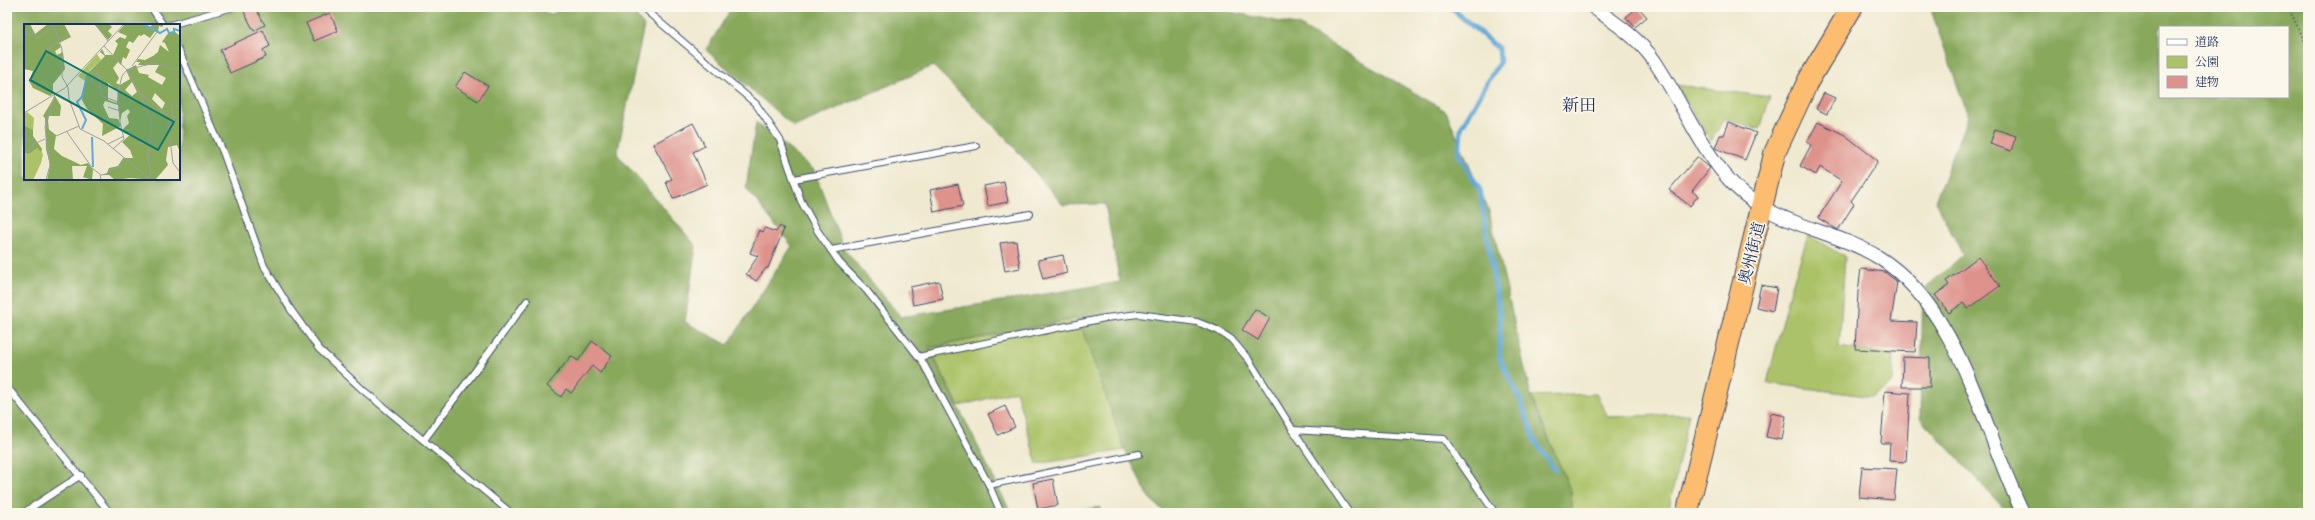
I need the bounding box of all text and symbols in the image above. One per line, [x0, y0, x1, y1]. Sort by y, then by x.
inset map [24, 24, 180, 180]
legend [2159, 26, 2289, 98]
text: 道路 [2195, 35, 2219, 49]
text: 公園 [2195, 55, 2219, 69]
text: 建物 [2195, 75, 2219, 89]
district label: 新田 [1562, 95, 1596, 116]
street label: 奥州街道 [1735, 220, 1768, 286]

